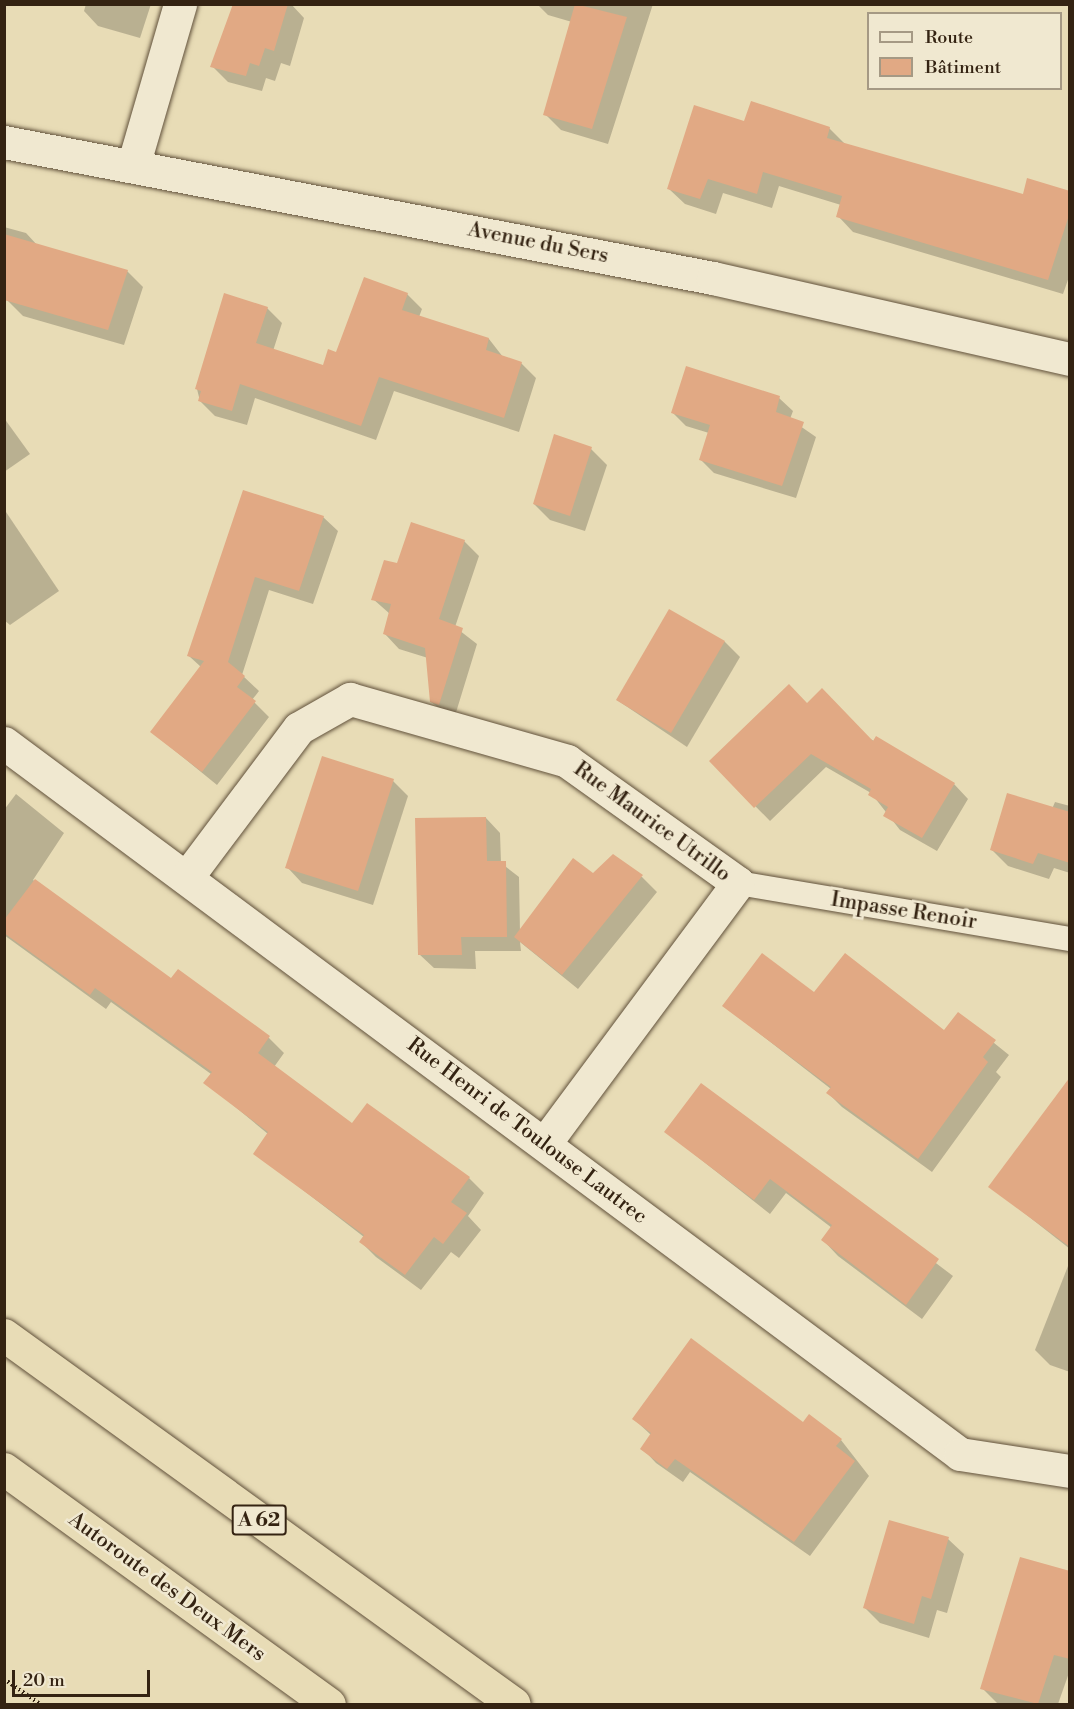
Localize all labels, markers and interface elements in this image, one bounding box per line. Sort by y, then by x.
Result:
legend [867,12,1062,90]
text: Route [925,26,973,49]
text: Bâtiment [925,56,1001,79]
street label: Avenue du Sers [466,217,610,269]
street label: Rue Maurice Utrillo [569,757,735,887]
street label: Impasse Renoir [829,887,979,935]
street label: Rue Henri de Toulouse Lautrec [402,1033,652,1229]
road number: A 62 [230,1503,288,1537]
street label: Autoroute des Deux Mers [64,1507,270,1667]
scale bar [15,1658,153,1696]
text: 20 m [23,1669,65,1692]

